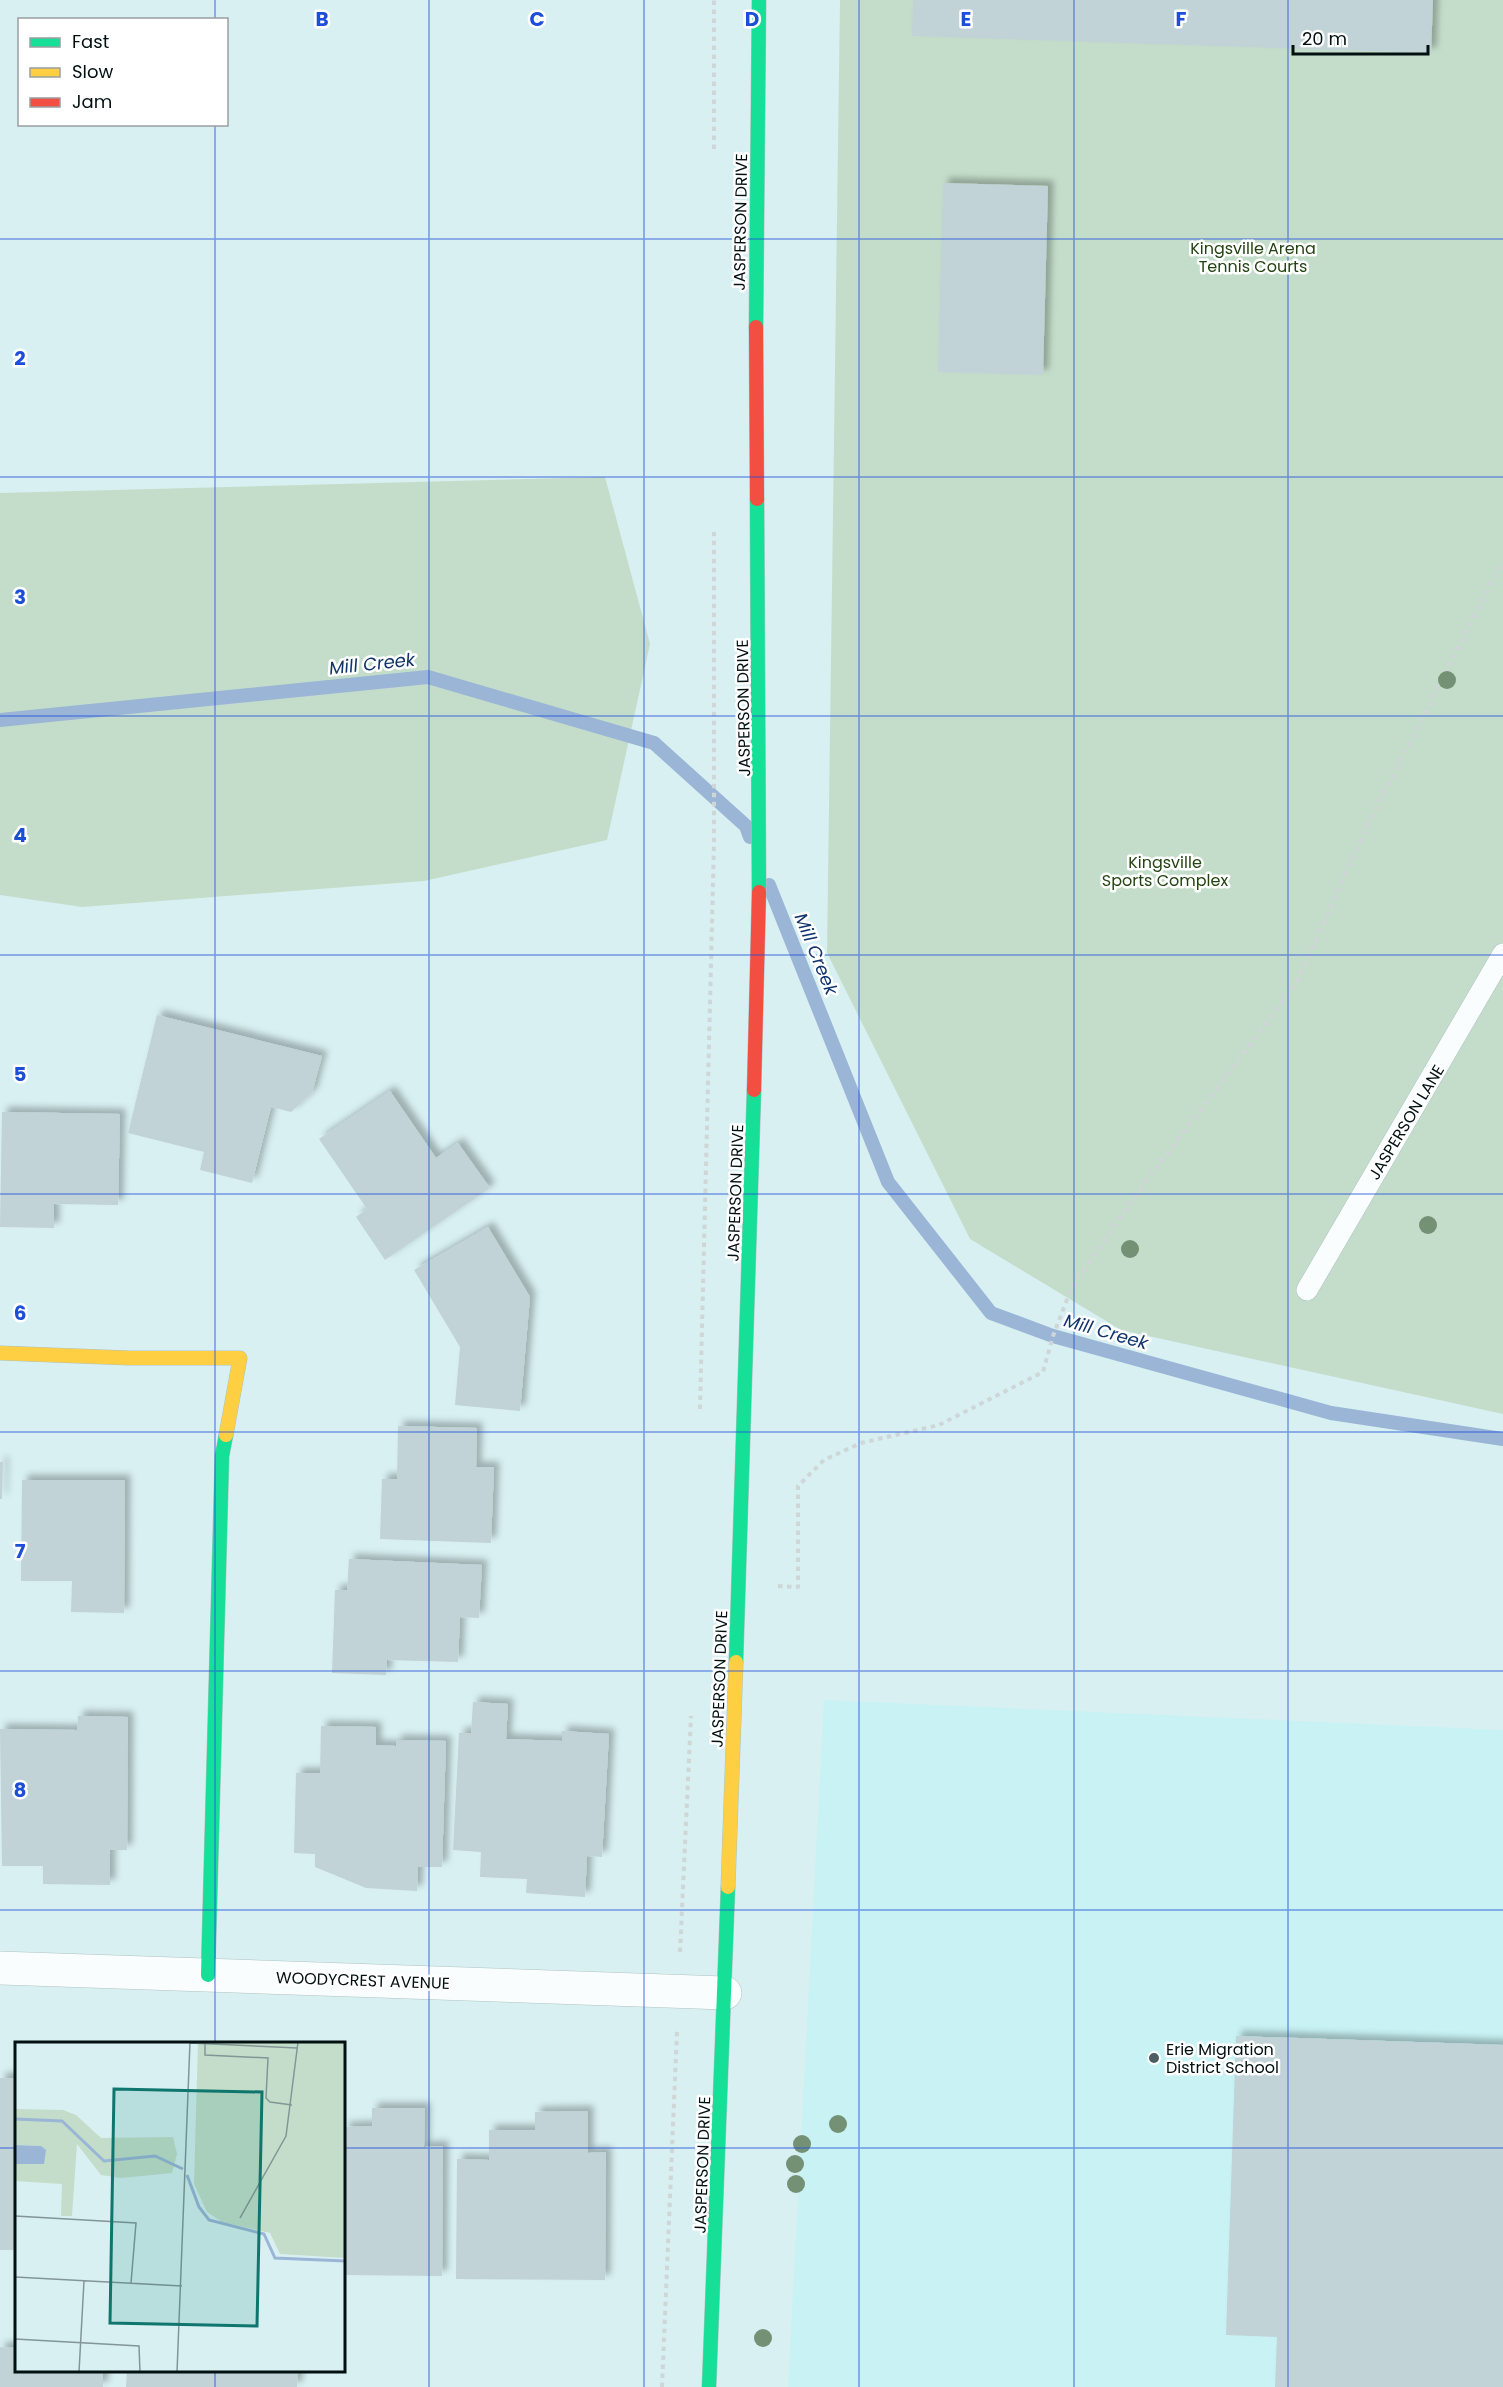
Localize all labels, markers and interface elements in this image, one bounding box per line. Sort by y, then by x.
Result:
text: B [315,5,329,33]
text: C [529,5,545,33]
text: D [745,5,759,33]
text: E [961,5,971,33]
text: F [1176,5,1187,33]
legend [18,18,228,126]
scale bar [1293,18,1428,56]
text: 20 m [1302,26,1347,51]
text: Fast [72,29,109,54]
text: Slow [72,59,114,84]
text: Jam [72,89,112,114]
street label: JASPERSON DRIVE [728,153,753,291]
park label: Kingsville Arena Tennis Courts [1190,237,1316,278]
text: 2 [14,344,26,372]
text: 3 [14,583,26,611]
street label: JASPERSON DRIVE [731,639,756,777]
water label: Mill Creek [328,646,417,680]
text: 4 [13,821,27,849]
park label: Kingsville Sports Complex [1102,851,1228,892]
water label: Mill Creek [789,909,844,999]
text: 5 [14,1060,27,1088]
street label: JASPERSON LANE [1363,1060,1450,1184]
street label: JASPERSON DRIVE [722,1124,749,1262]
text: 6 [14,1299,26,1327]
water label: Mill Creek [1061,1308,1152,1356]
text: 7 [15,1537,26,1565]
street label: JASPERSON DRIVE [706,1610,733,1748]
text: 8 [14,1776,26,1804]
street label: WOODYCREST AVENUE [276,1966,450,1995]
place label: Erie Migration District School [1166,2038,1279,2079]
inset map [15,2042,345,2372]
marker: Erie Migration District School [1147,2051,1161,2065]
street label: JASPERSON DRIVE [689,2096,716,2234]

